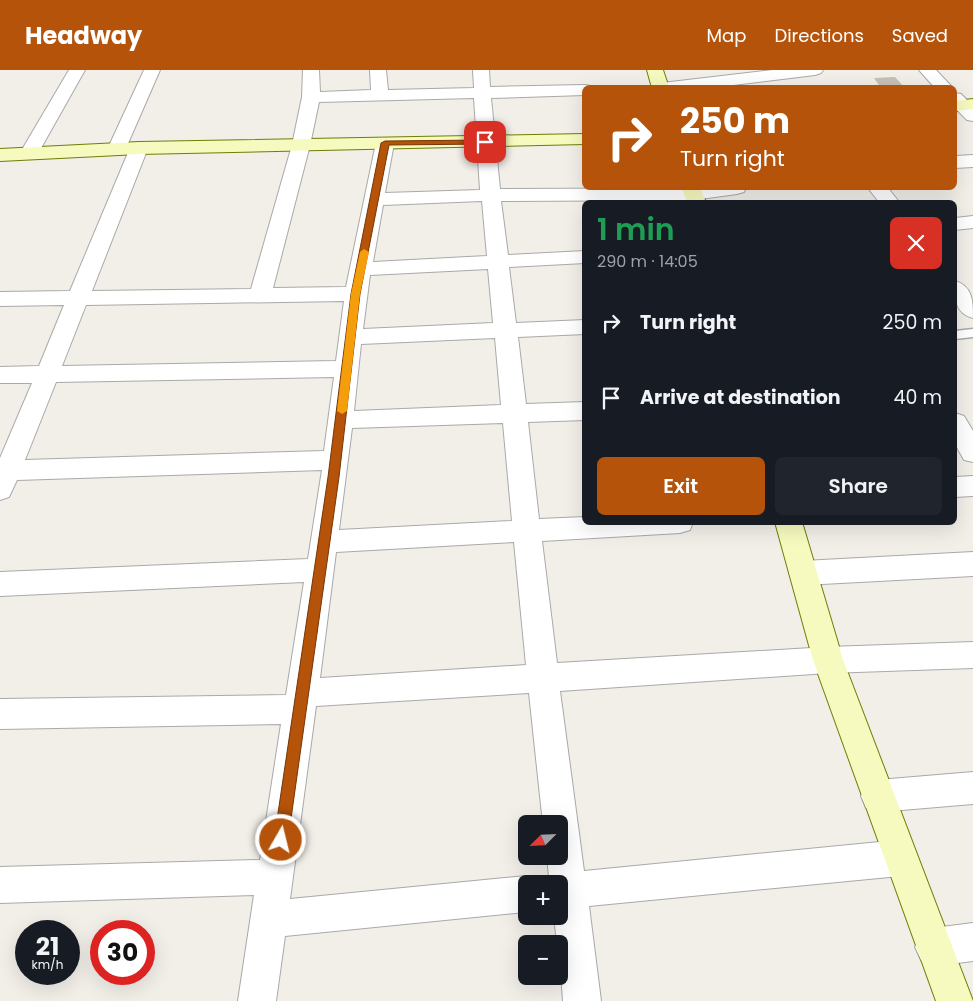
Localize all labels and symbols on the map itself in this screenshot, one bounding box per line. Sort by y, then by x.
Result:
pin [464,121,506,163]
position arrow [254,813,306,865]
north arrow [518,815,568,865]
speed limit sign: 30 [90,920,155,985]

